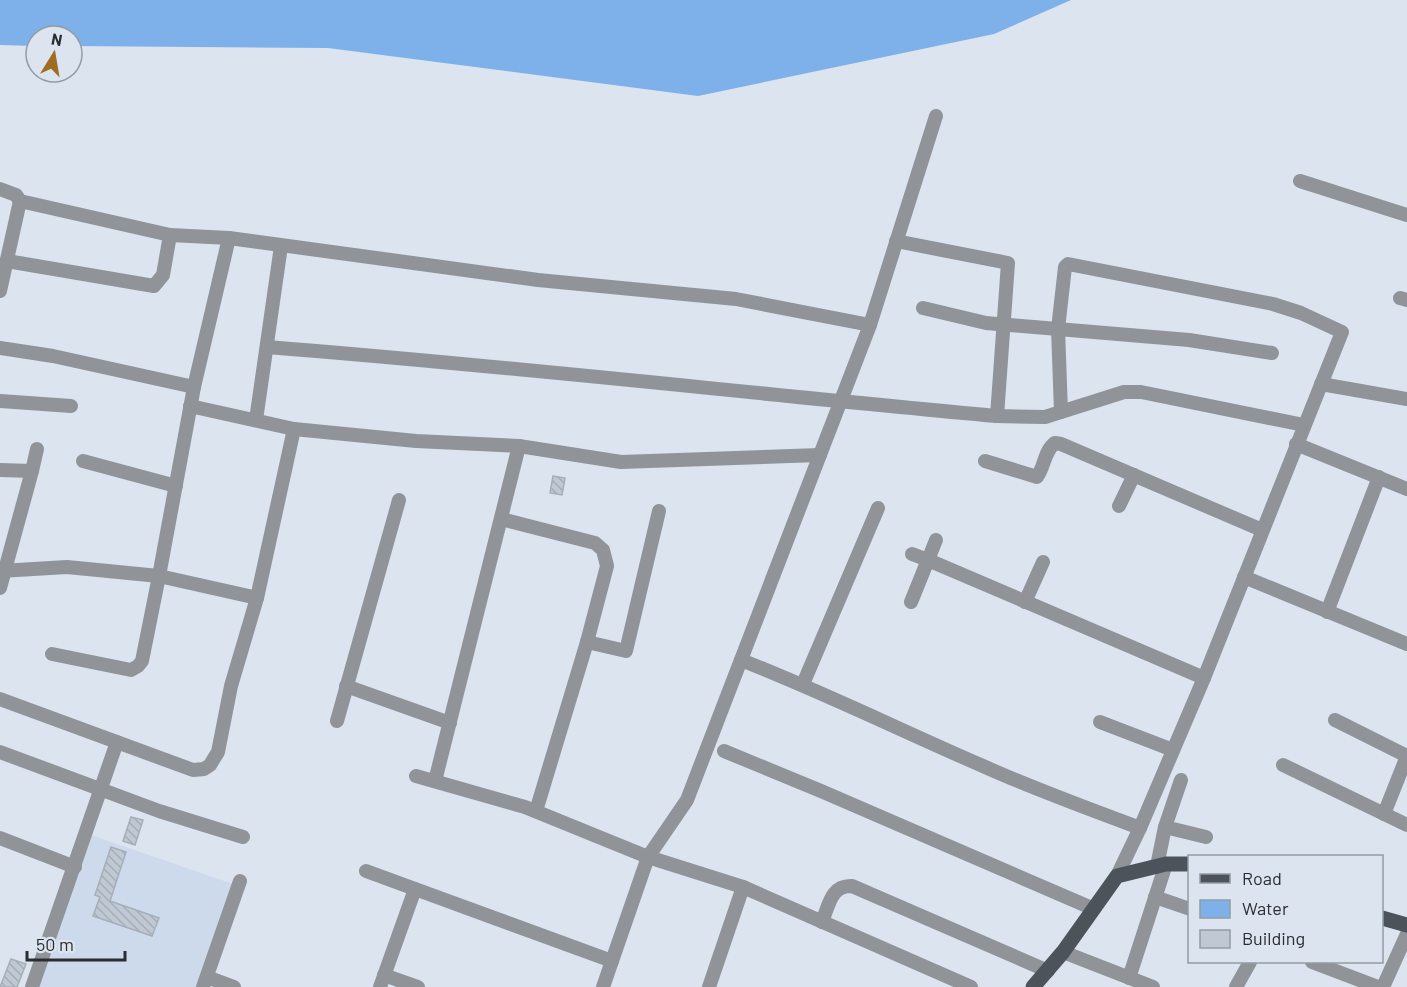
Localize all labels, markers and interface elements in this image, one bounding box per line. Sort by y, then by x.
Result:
north arrow [24,24,84,84]
text: N [50,28,64,49]
legend [1188,855,1383,963]
text: Road [1242,867,1282,889]
text: Water [1242,897,1289,919]
scale bar [27,924,124,962]
text: Building [1242,927,1305,949]
text: 50 m [36,933,74,955]

